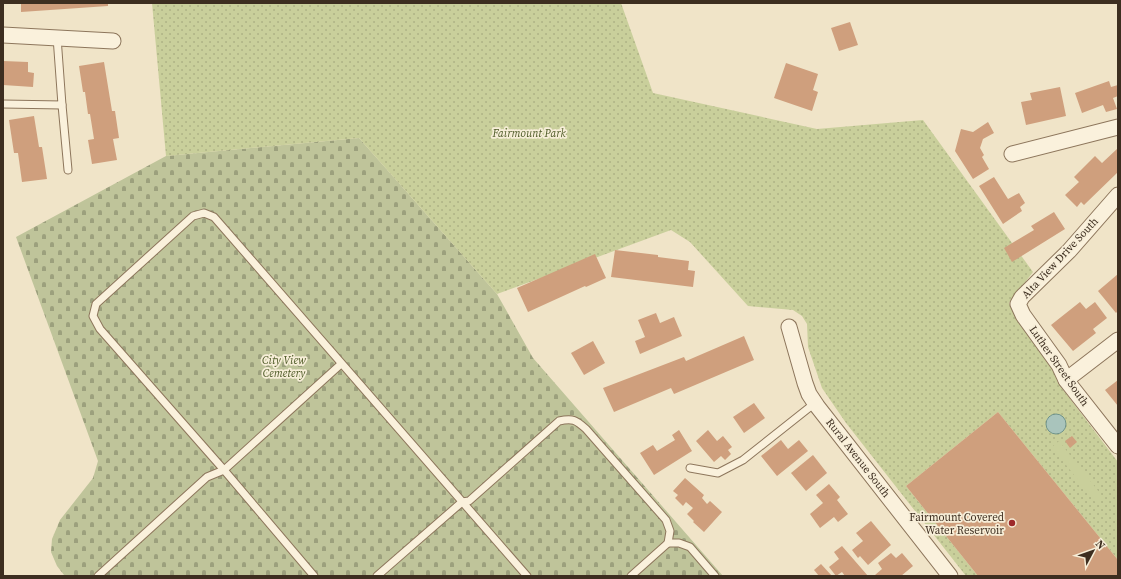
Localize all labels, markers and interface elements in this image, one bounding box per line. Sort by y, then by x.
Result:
park label: Fairmount Park [491,126,566,141]
street label: Alta View Drive South [1018,214,1102,302]
street label: Luther Street South [1026,323,1093,409]
park label: City View Cemetery [262,353,307,381]
street label: Rural Avenue South [822,415,894,501]
place label: Fairmount Covered Water Reservoir [909,510,1005,538]
marker: Fairmount Covered Water Reservoir [1007,518,1017,528]
north arrow [1073,531,1113,571]
text: N [1092,537,1108,553]

